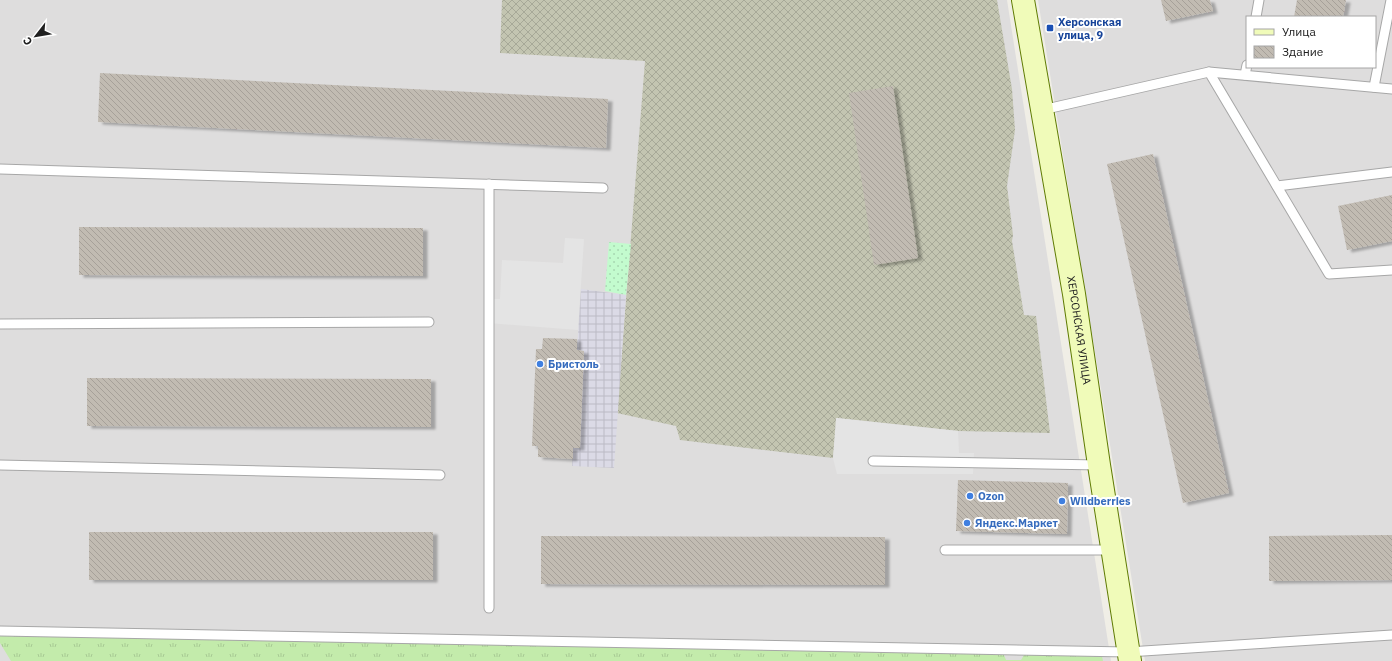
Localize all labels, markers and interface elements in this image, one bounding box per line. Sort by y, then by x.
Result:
place label: Херсонская улица, 9 [1058,15,1121,42]
north arrow [16,16,56,56]
legend [1246,16,1376,68]
marker: Херсонская улица, 9 [1045,23,1055,33]
text: Улица [1282,24,1316,39]
text: С [20,34,35,48]
text: Здание [1282,44,1324,59]
street label: ХЕРСОНСКАЯ УЛИЦА [1064,275,1094,385]
place label: Бристоль [548,357,599,371]
marker: Бристоль [535,359,545,369]
place label: Ozon [978,489,1004,503]
marker: Ozon [965,491,975,501]
place label: Wildberries [1070,494,1131,508]
marker: Wildberries [1057,496,1067,506]
place label: Яндекс.Маркет [975,516,1058,530]
marker: Яндекс.Маркет [962,518,972,528]

